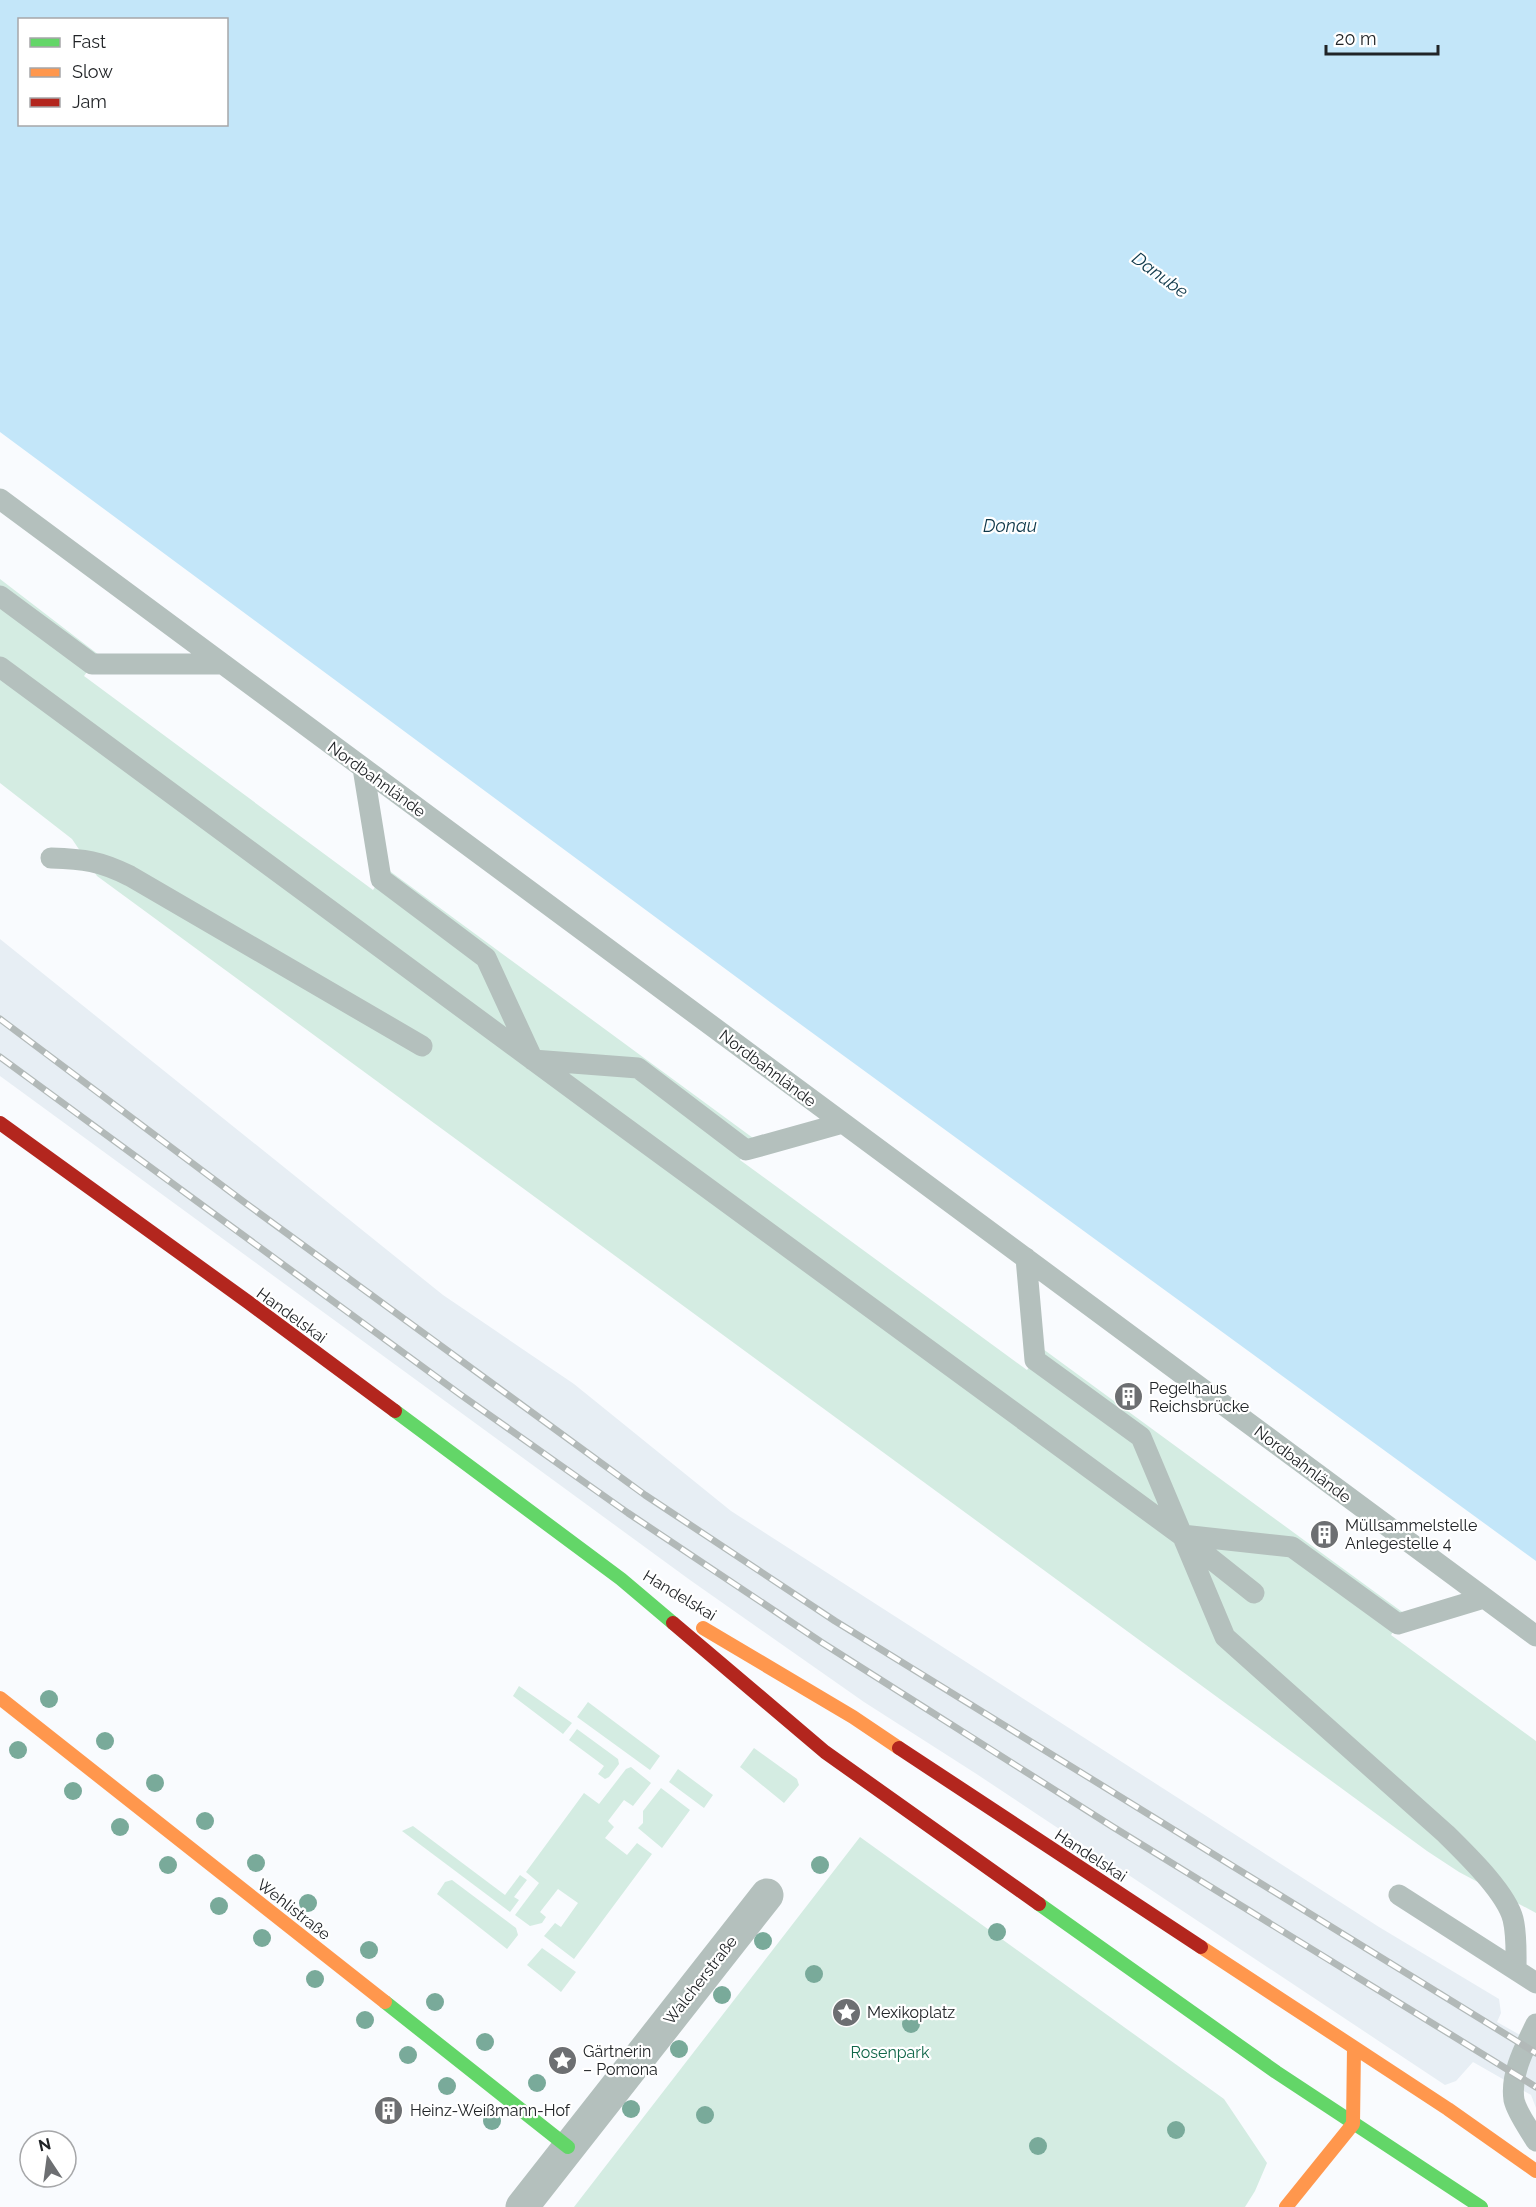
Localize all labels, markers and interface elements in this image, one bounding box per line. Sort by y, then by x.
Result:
legend [18,18,228,126]
scale bar [1326,18,1438,56]
text: 20 m [1335,28,1377,49]
text: Fast [72,31,106,52]
text: Slow [72,61,113,82]
text: Jam [72,91,107,112]
water label: Danube [1128,247,1193,302]
water label: Donau [983,515,1037,536]
street label: Nordbahnlände [324,738,429,821]
street label: Nordbahnlände [716,1026,820,1111]
street label: Handelskai [253,1284,330,1347]
place label: Pegelhaus Reichsbrücke [1149,1379,1249,1416]
building icon: Pegelhaus Reichsbrücke [1112,1381,1144,1413]
street label: Nordbahnlände [1251,1422,1355,1507]
place label: Müllsammelstelle Anlegestelle 4 [1345,1516,1477,1553]
building icon: Müllsammelstelle Anlegestelle 4 [1308,1518,1340,1550]
street label: Handelskai [640,1566,720,1625]
street label: Handelskai [1051,1825,1130,1886]
street label: Wehlistraße [253,1875,334,1944]
street label: Walcherstraße [660,1932,741,2029]
place icon: Mexikoplatz [830,1996,862,2028]
place label: Mexikoplatz [867,2003,955,2022]
place label: Gärtnerin – Pomona [583,2042,658,2079]
park label: Rosenpark [851,2043,930,2062]
place icon: Gärtnerin – Pomona [546,2044,578,2076]
building icon: Heinz-Weißmann-Hof [373,2094,405,2126]
place label: Heinz-Weißmann-Hof [410,2101,571,2120]
north arrow [18,2129,78,2189]
text: N [37,2134,53,2156]

